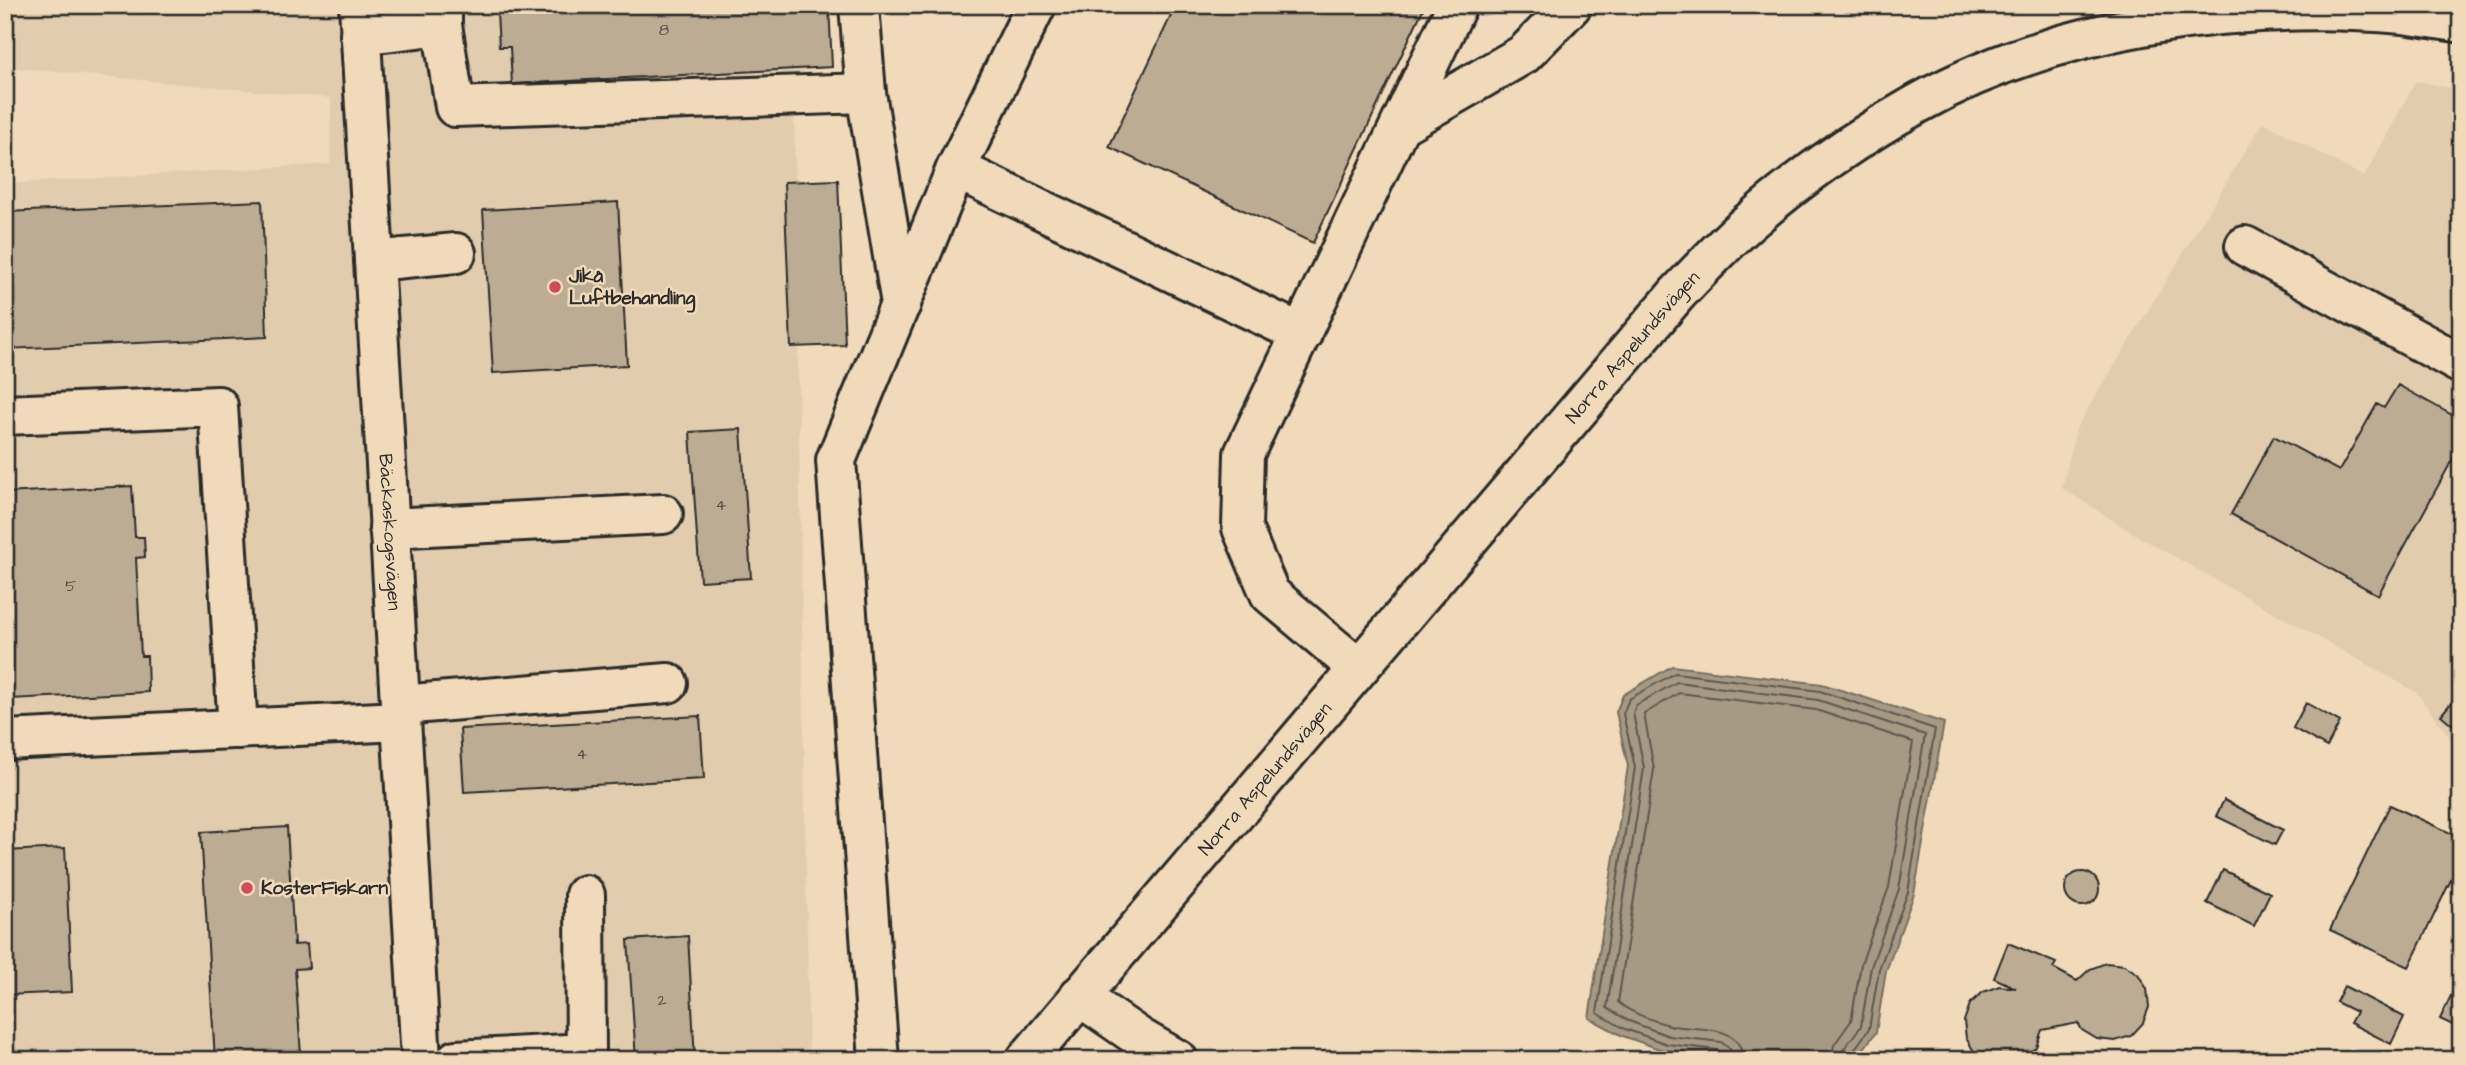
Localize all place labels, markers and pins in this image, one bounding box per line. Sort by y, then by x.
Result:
place label: Jikå Luftbehandling [568,263,695,313]
marker: Jikå Luftbehandling [547,279,563,295]
place label: KosterFiskarn [261,875,389,902]
marker: KosterFiskarn [239,880,255,896]

